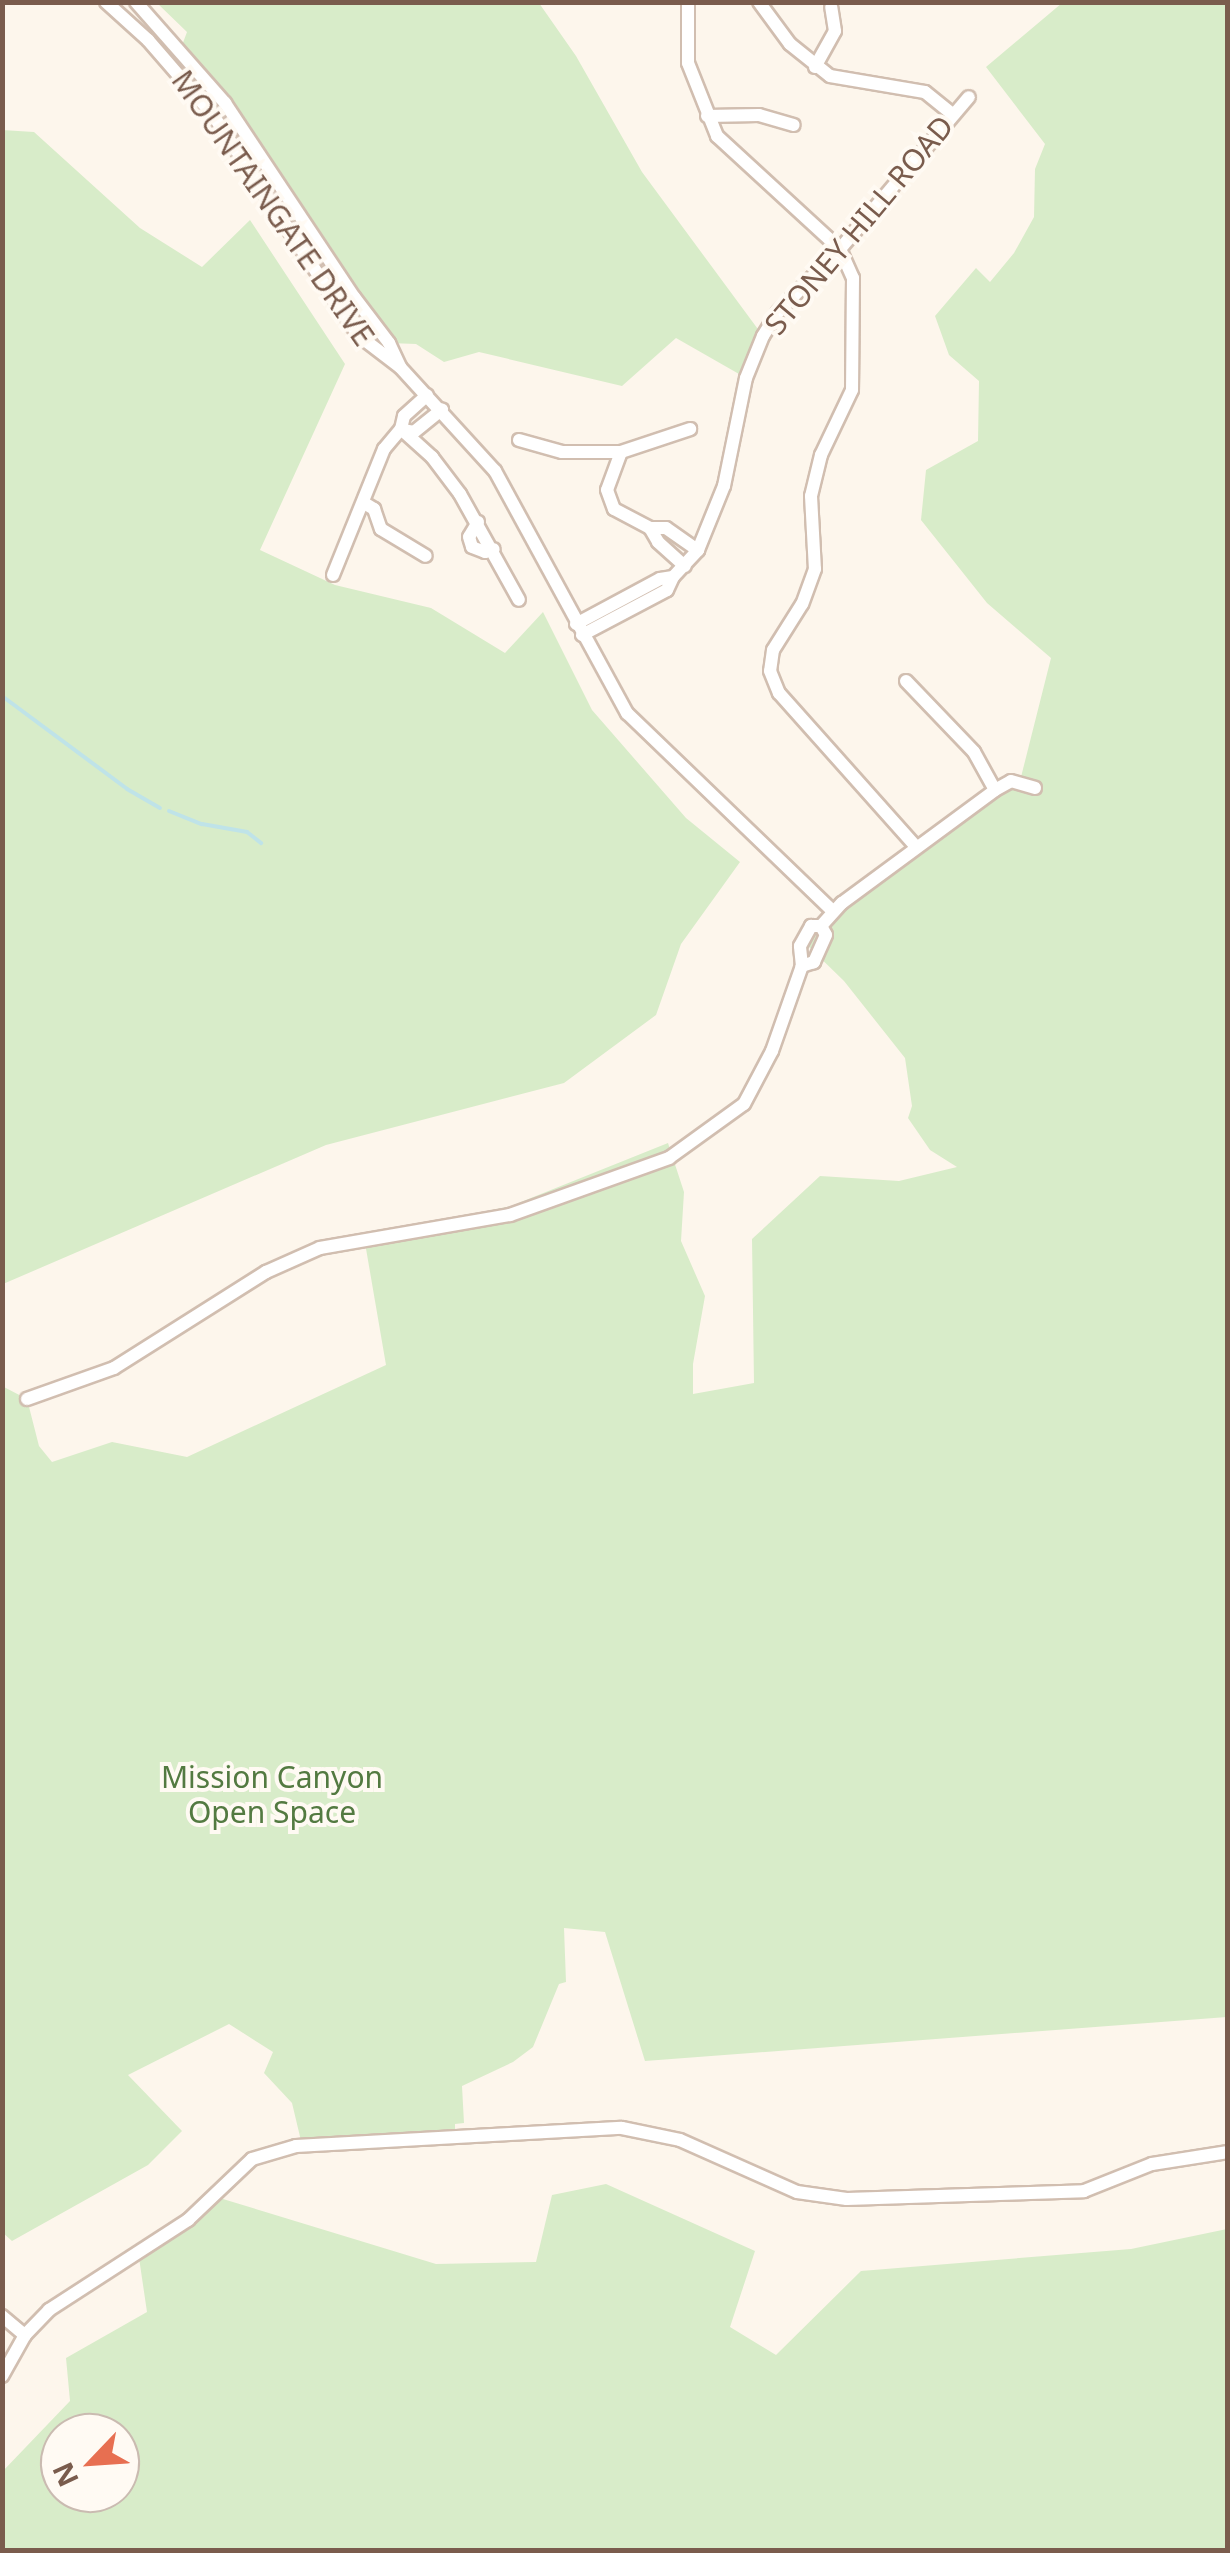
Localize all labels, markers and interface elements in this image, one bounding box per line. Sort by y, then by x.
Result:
street label: MOUNTAINGATE DRIVE [164,64,382,352]
street label: STONEY HILL ROAD [757,108,961,342]
park label: Mission Canyon Open Space [161,1759,383,1830]
north arrow [40,2413,140,2513]
text: N [43,2456,87,2493]

